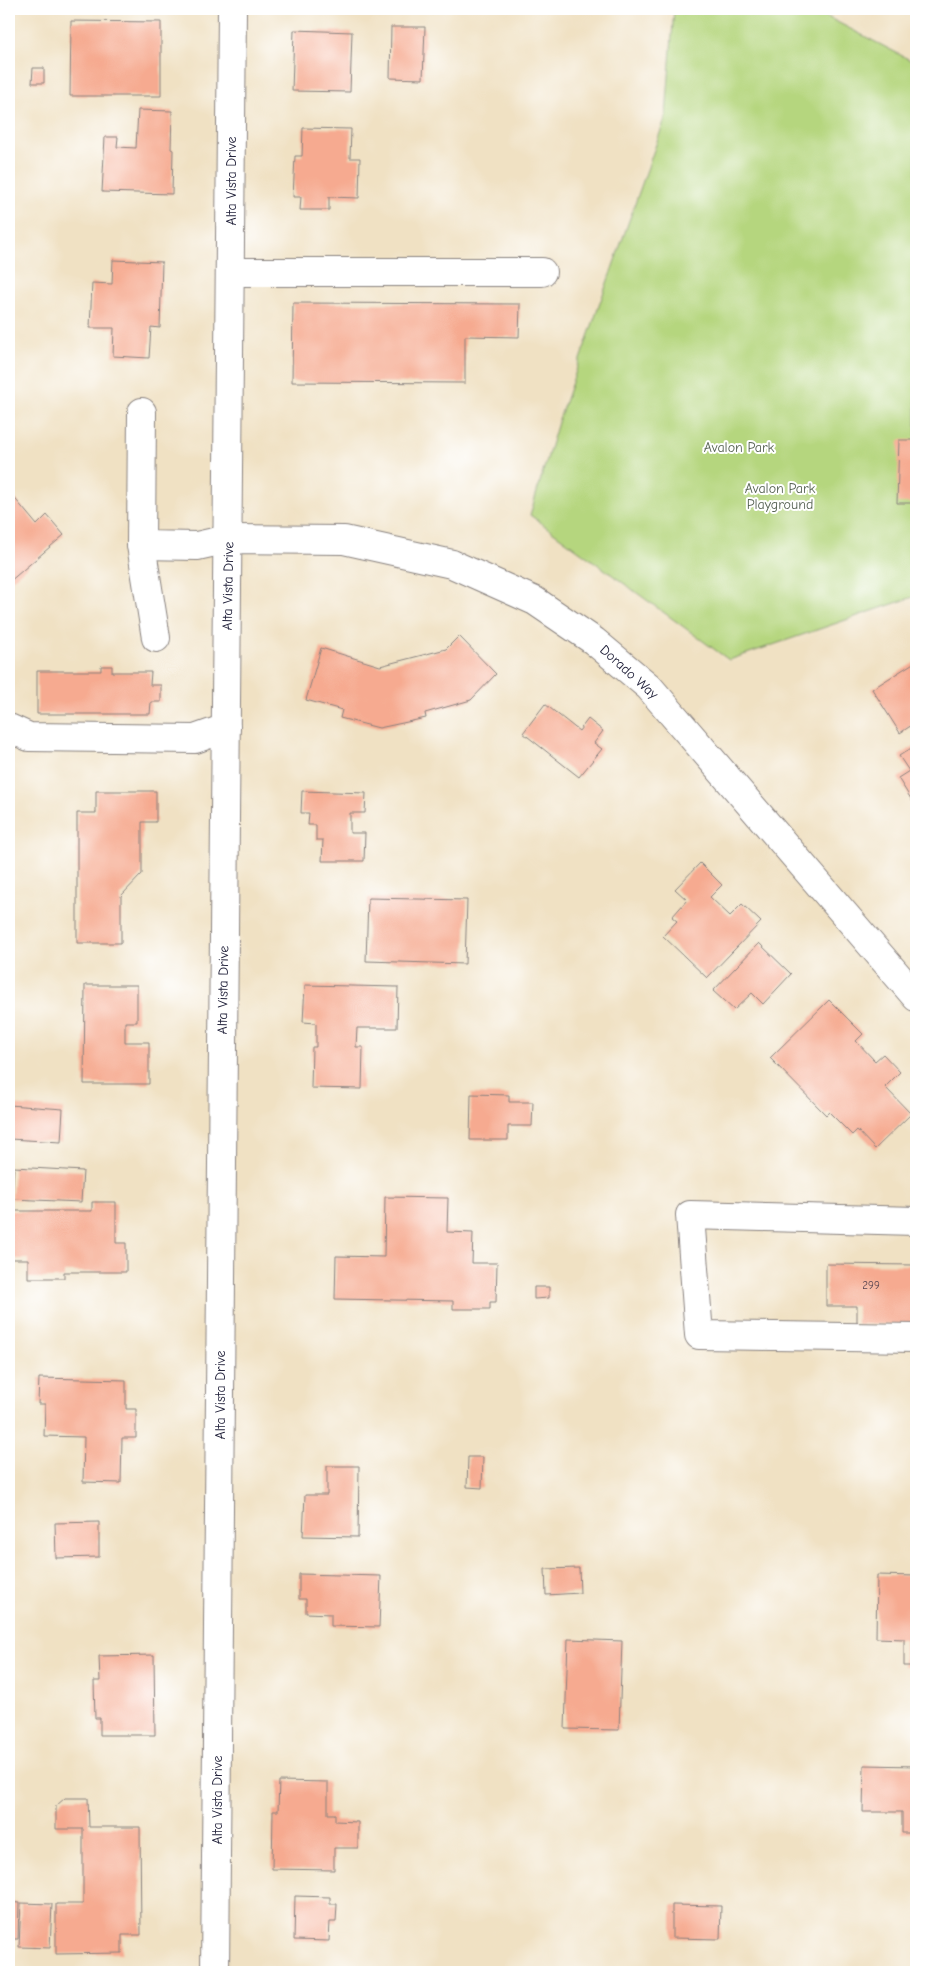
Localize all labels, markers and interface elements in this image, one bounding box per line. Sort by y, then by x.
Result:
street label: Alta Vista Drive [223,137,240,225]
park label: Avalon Park [704,439,775,456]
park label: Avalon Park Playground [745,480,816,513]
street label: Alta Vista Drive [219,541,237,631]
street label: Dorado Way [596,641,662,703]
street label: Alta Vista Drive [214,945,232,1035]
house number: 299 [862,1279,880,1292]
street label: Alta Vista Drive [212,1351,229,1439]
street label: Alta Vista Drive [209,1756,226,1844]

